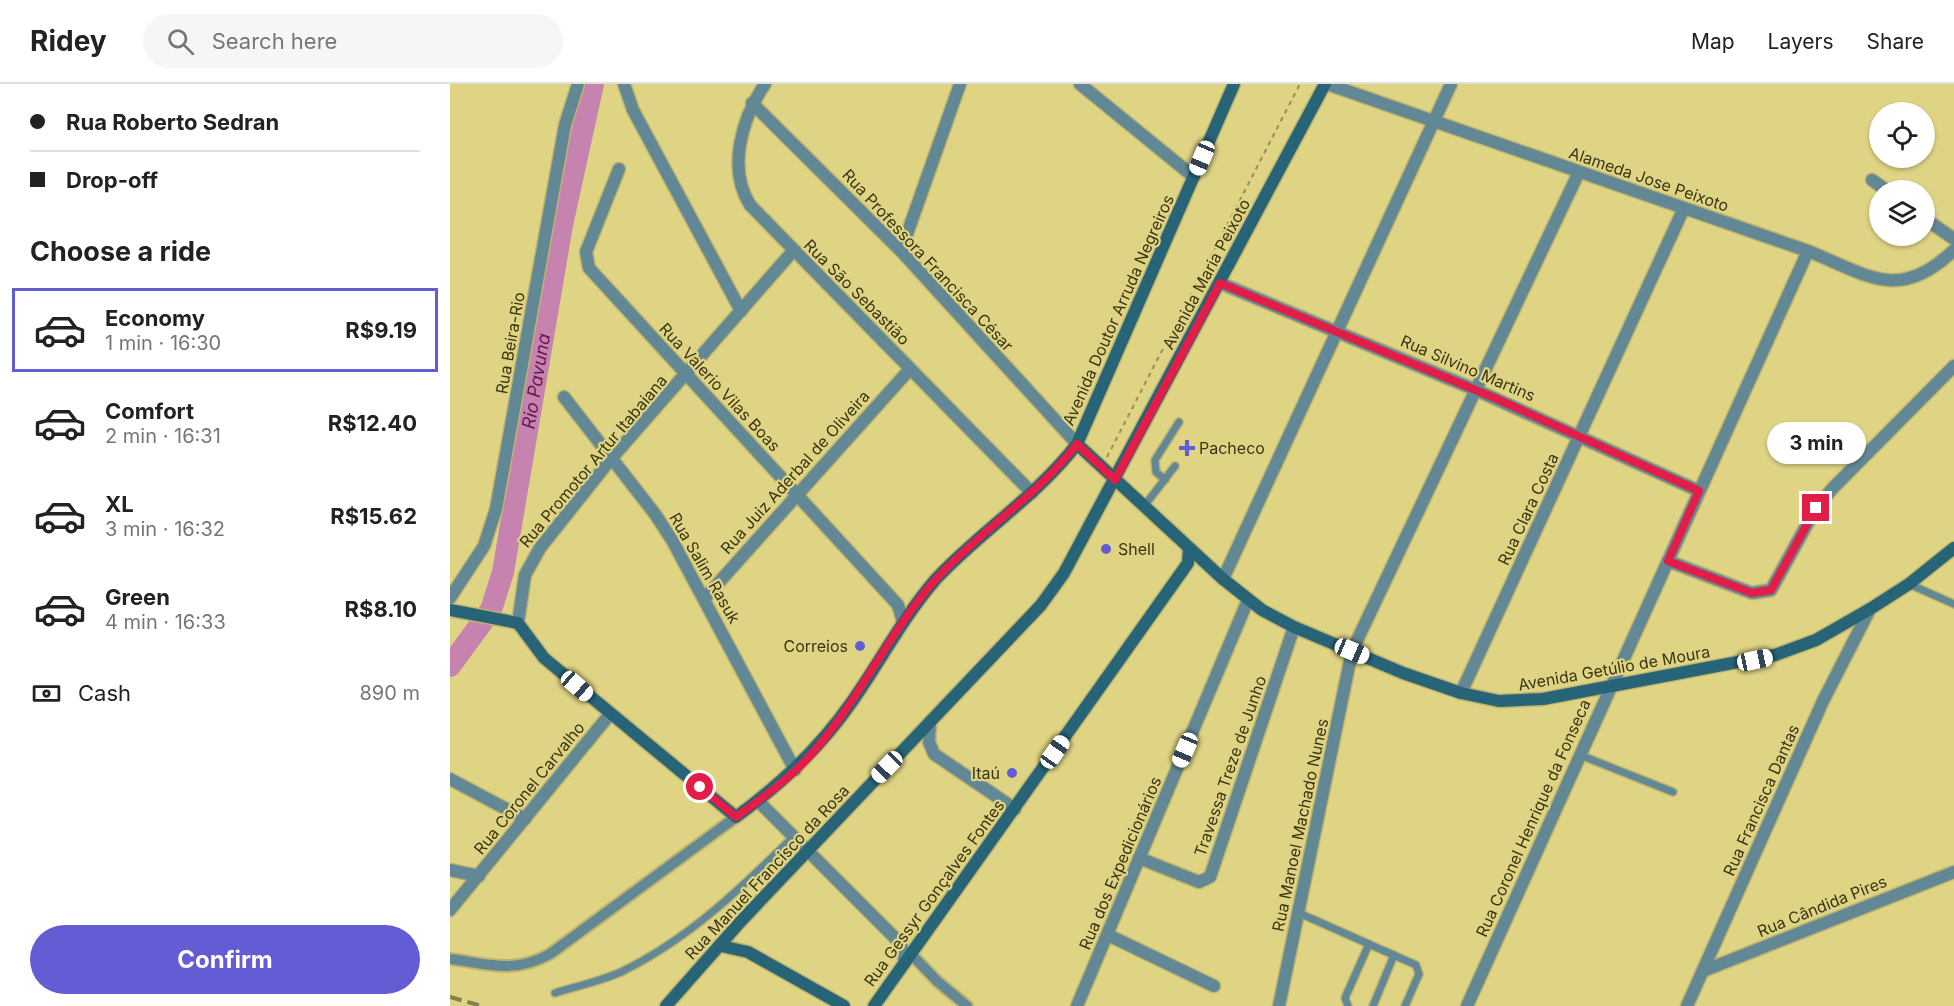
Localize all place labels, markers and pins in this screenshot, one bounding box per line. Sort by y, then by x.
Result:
place label: Pacheco [1199,438,1265,458]
marker: Pacheco [1180,441,1194,455]
place label: Shell [1118,539,1155,559]
marker: Shell [1099,542,1113,556]
place label: Correios [783,636,848,656]
marker: Correios [853,639,867,653]
place label: Itaú [972,763,1000,783]
marker: Itaú [1005,766,1019,780]

